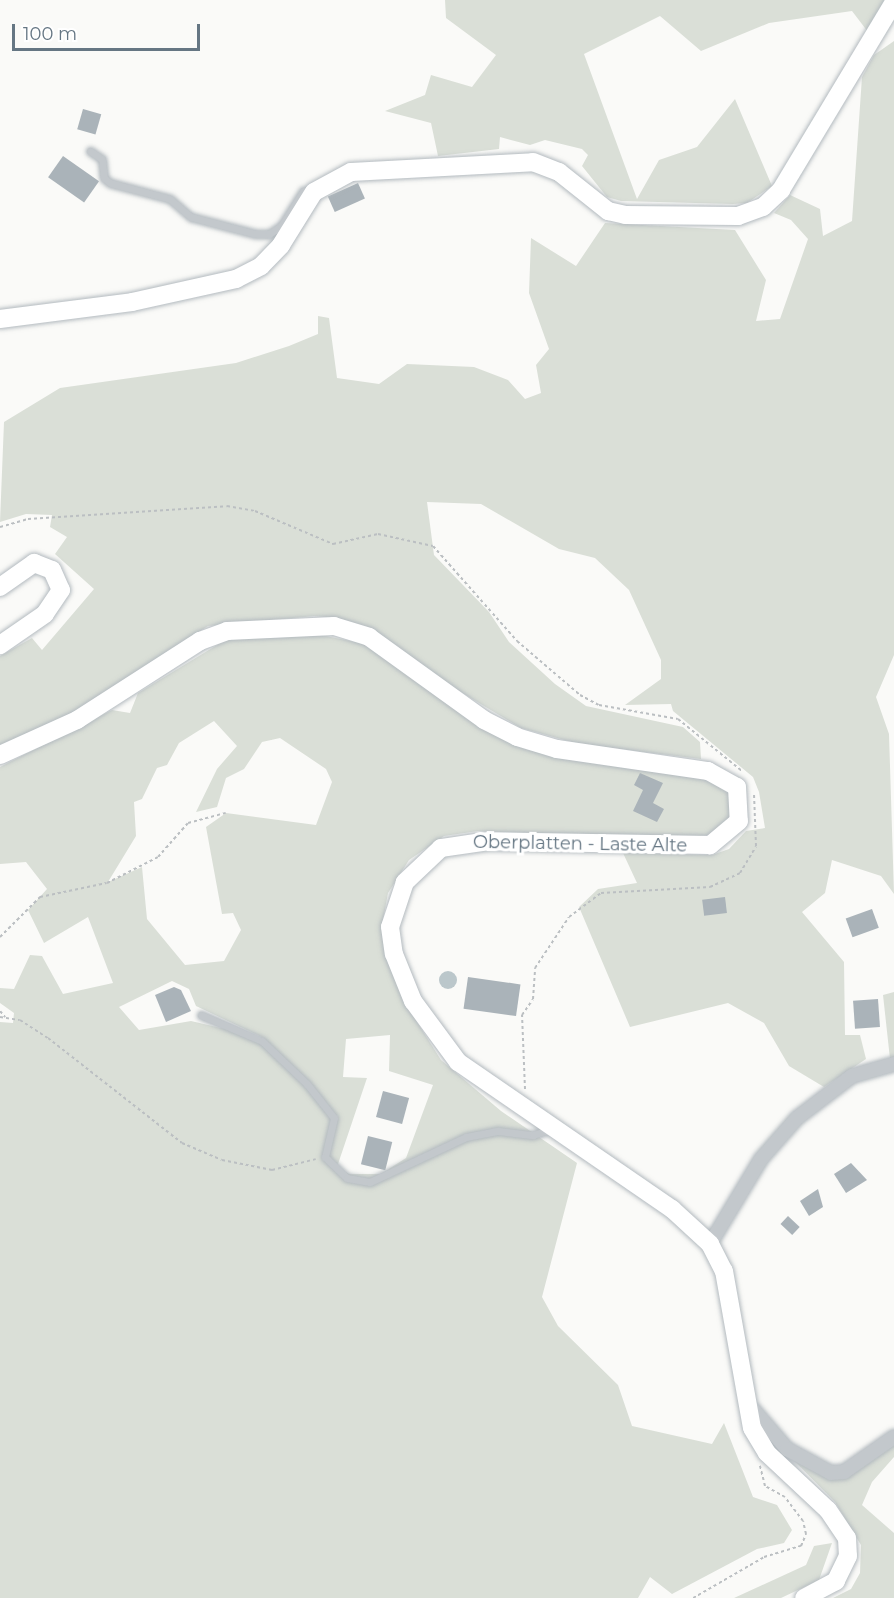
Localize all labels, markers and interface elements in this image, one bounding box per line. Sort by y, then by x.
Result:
scale bar [15,12,202,50]
text: 100 m [23,23,77,45]
street label: Oberplatten - Laste Alte [473,831,687,857]

